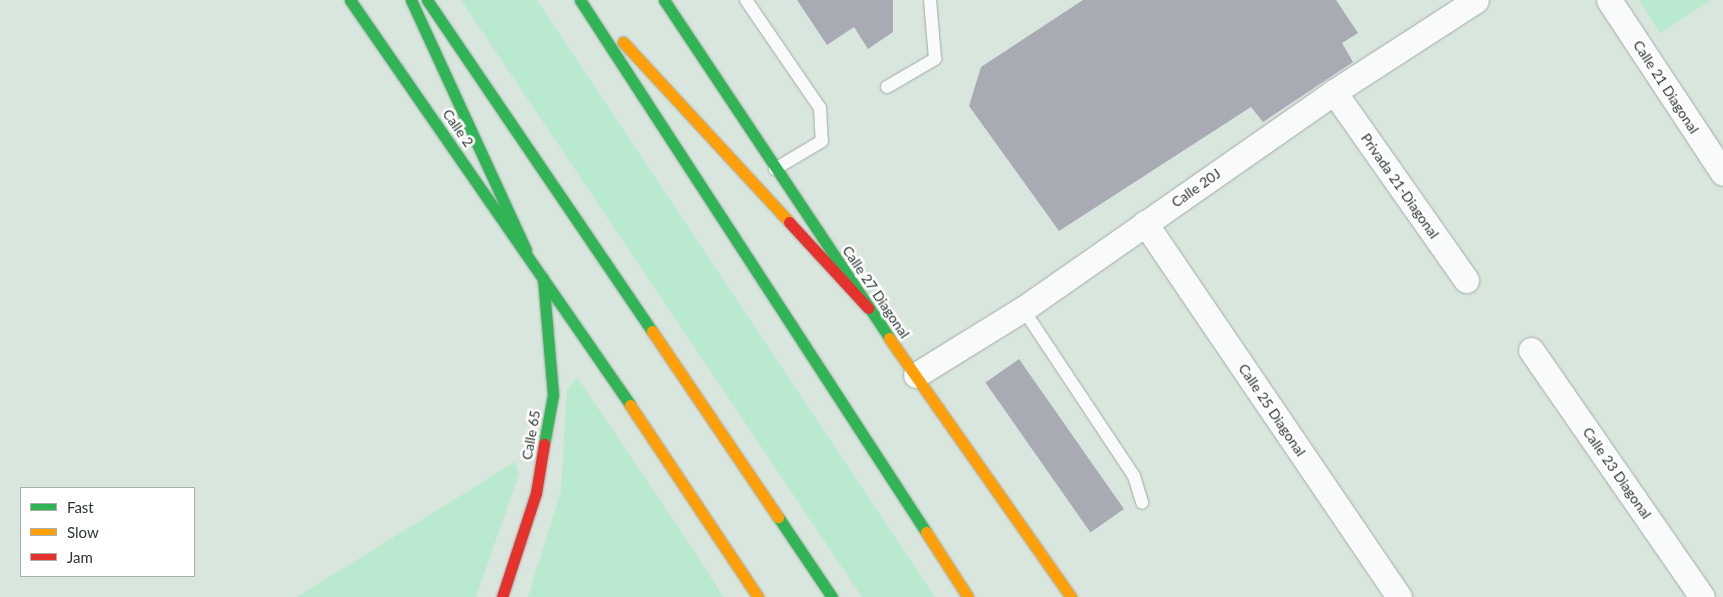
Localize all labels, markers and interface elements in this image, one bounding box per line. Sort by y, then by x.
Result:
street label: Calle 21 Diagonal [1630,37,1702,137]
street label: Calle 2 [439,106,477,150]
street label: Privada 21-Diagonal [1357,130,1443,242]
street label: Calle 20J [1168,165,1224,211]
street label: Calle 27 Diagonal [839,243,913,341]
street label: Calle 25 Diagonal [1235,361,1309,459]
street label: Calle 65 [518,409,544,461]
street label: Calle 23 Diagonal [1579,424,1655,522]
legend [20,487,195,577]
text: Fast [67,498,94,516]
text: Slow [67,523,99,541]
text: Jam [67,548,93,566]

